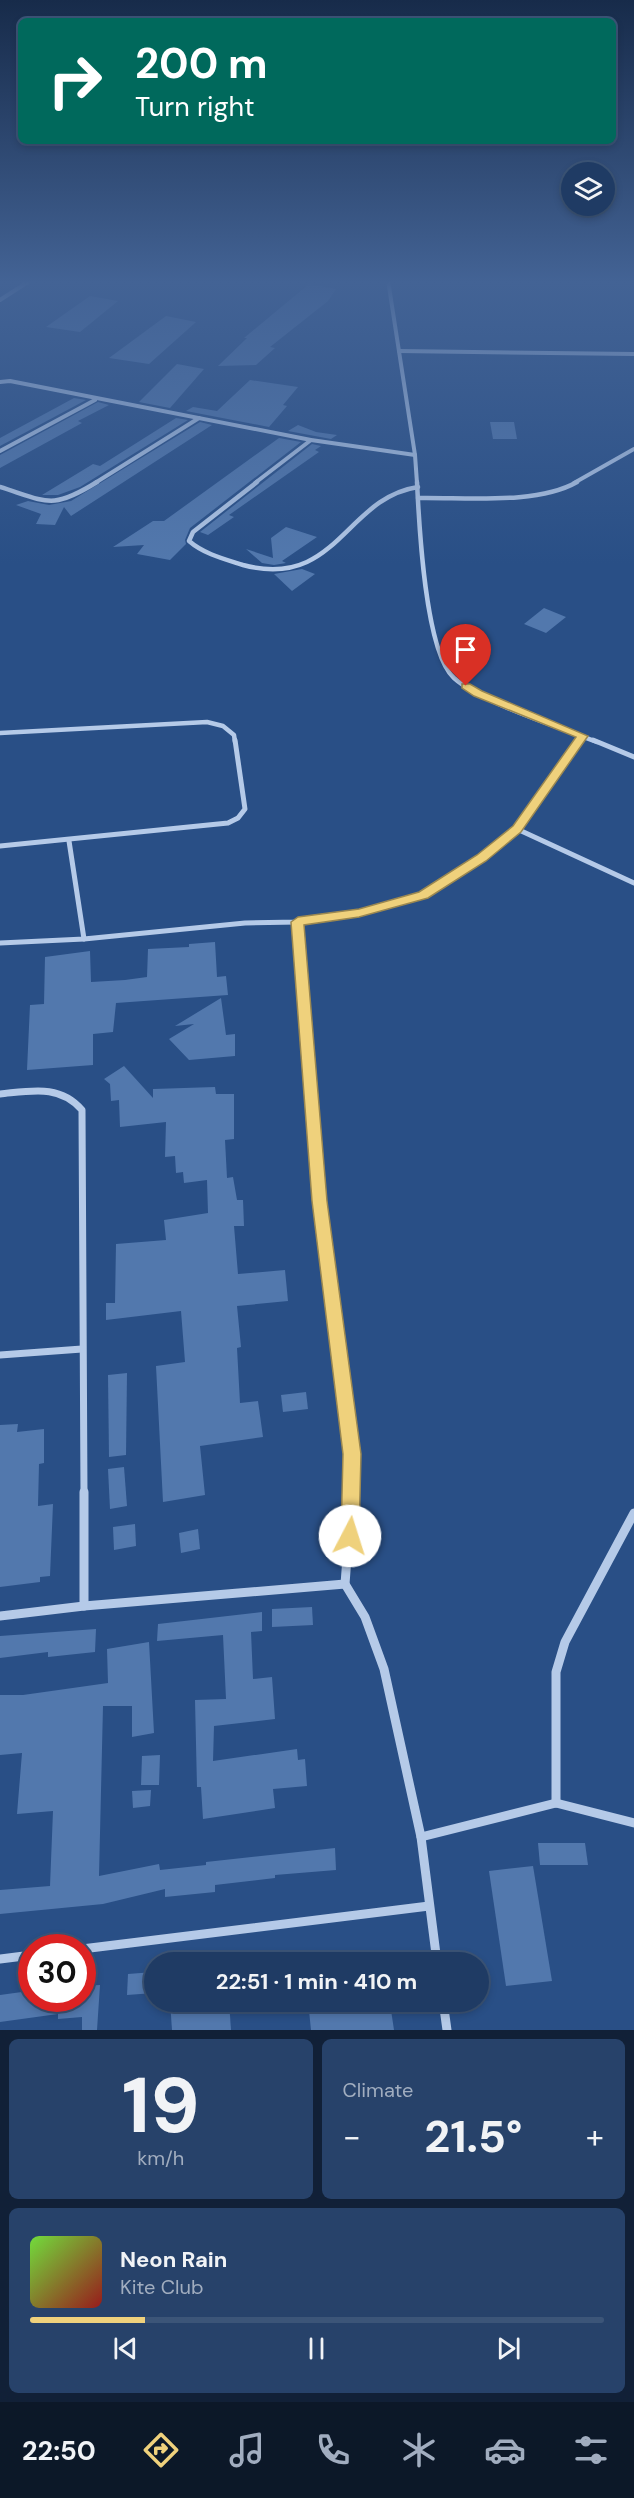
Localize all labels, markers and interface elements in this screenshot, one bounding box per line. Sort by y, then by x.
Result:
text: 200 m [135,36,268,91]
icon: right [36,42,114,120]
text: Turn right [135,89,255,124]
map controls [561,162,615,216]
button: layers [561,162,615,216]
pin [440,624,491,686]
icon: arrive [449,633,482,666]
position arrow [318,1504,382,1568]
speed limit sign: 30 [18,1934,96,2012]
text: 22:51 · 1 min · 410 m [216,1967,417,1996]
text: 19 [122,2055,200,2156]
text: Climate [343,2077,413,2103]
text: 21.5° [424,2107,522,2166]
text: − [343,2115,361,2158]
text: + [586,2115,604,2158]
text: km/h [137,2145,184,2171]
text: Neon Rain [120,2245,227,2274]
text: Kite Club [120,2274,204,2300]
icon: previous [109,2332,142,2365]
icon: pause [300,2332,333,2365]
icon: next [492,2332,525,2365]
icon: directions [140,2429,182,2471]
icon: music [226,2429,268,2471]
icon: phone [312,2429,354,2471]
icon: climate [398,2429,440,2471]
icon: car [484,2429,526,2471]
icon: filters [570,2429,612,2471]
text: 22:50 [22,2433,96,2468]

